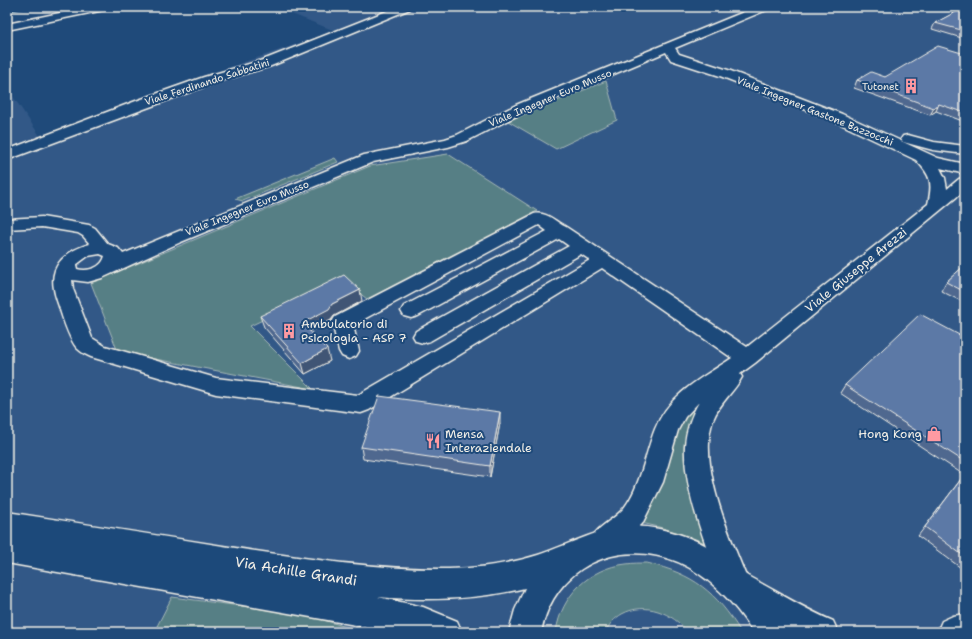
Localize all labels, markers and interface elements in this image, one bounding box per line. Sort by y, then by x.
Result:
street label: Viale Ferdinando Sabbatini [143,56,271,108]
street label: Viale Ingegner Euro Musso [487,66,613,130]
street label: Viale Ingegner Gastone Bazzocchi [735,73,896,149]
building icon: Tutonet [902,77,920,95]
place label: Tutonet [862,80,899,93]
street label: Viale Ingegner Euro Musso [183,177,311,239]
street label: Viale Giuseppe Arezzi [802,224,910,316]
place label: Ambulatorio di Psicologia - ASP 7 [301,316,407,346]
building icon: Ambulatorio di Psicologia - ASP 7 [280,322,298,340]
shop icon: Hong Kong [925,425,943,443]
place label: Mensa Interaziendale [445,426,532,456]
place label: Hong Kong [858,426,922,442]
restaurant icon: Mensa Interaziendale [424,432,442,450]
street label: Via Achille Grandi [234,552,358,590]

